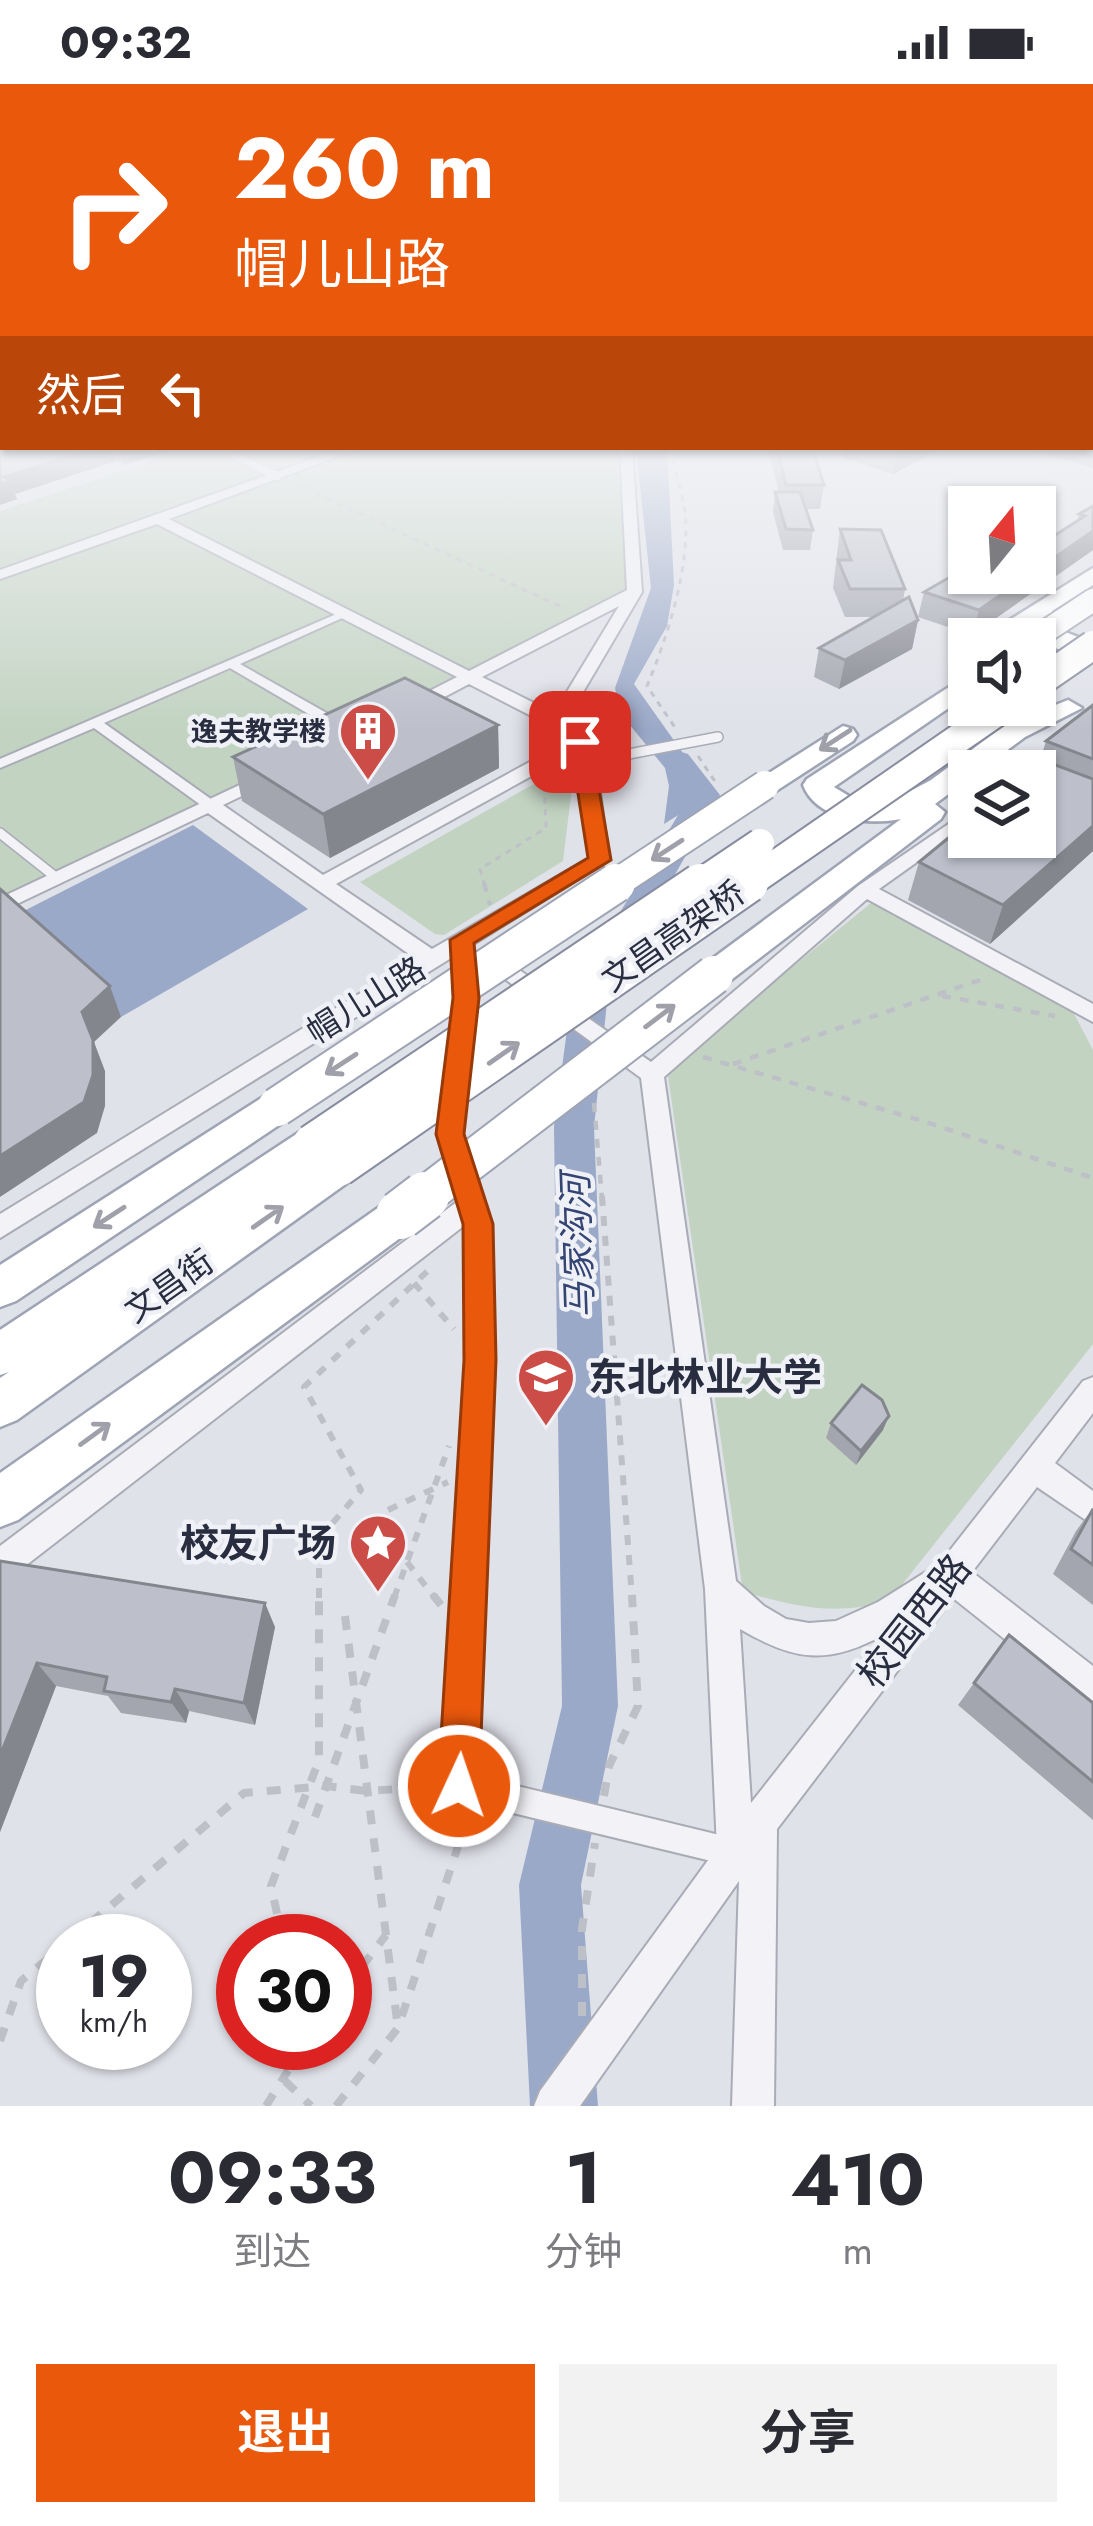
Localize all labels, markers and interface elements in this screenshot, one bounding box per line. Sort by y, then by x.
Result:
text: 09:32 [60,10,192,75]
text: 260 m [234,108,495,230]
icon: right [36,132,192,288]
text: 帽儿山路 [234,225,450,303]
icon: left [150,360,216,426]
text: 然后 [36,363,126,428]
north arrow [948,486,1056,594]
map controls [948,486,1056,858]
button: sound [948,618,1056,726]
pin [529,691,631,793]
building icon: 逸夫教学楼 [337,700,399,782]
icon: arrive [547,709,613,775]
place label: 逸夫教学楼 [191,712,326,751]
one-way arrow [819,728,853,752]
button: layers [948,750,1056,858]
one-way arrow [650,837,684,862]
street label: 文昌高架桥 [592,869,754,1003]
street label: 帽儿山路 [298,945,434,1055]
one-way arrow [643,1004,676,1030]
one-way arrow [487,1041,520,1066]
one-way arrow [325,1052,359,1077]
water label: 马家沟河 [548,1167,605,1319]
one-way arrow [92,1204,126,1229]
one-way arrow [250,1205,284,1230]
street label: 文昌街 [115,1238,223,1334]
school or university icon: 东北林业大学 [515,1346,577,1428]
place label: 东北林业大学 [588,1349,822,1406]
one-way arrow [78,1422,111,1448]
place icon: 校友广场 [347,1512,409,1594]
place label: 校友广场 [180,1515,336,1572]
street label: 校园西路 [844,1542,984,1700]
position arrow [396,1723,522,1849]
speed limit sign: 30 [216,1914,372,2070]
text: 19 [79,1933,149,2020]
text: km/h [80,2000,148,2043]
text: 09:33 [168,2126,376,2230]
text: 1 [565,2126,602,2230]
text: 410 [790,2128,925,2232]
text: m [843,2222,873,2279]
text: 到达 [233,2223,311,2280]
text: 分钟 [544,2223,622,2280]
button: 退出 [36,2364,535,2502]
button: 分享 [559,2364,1057,2502]

